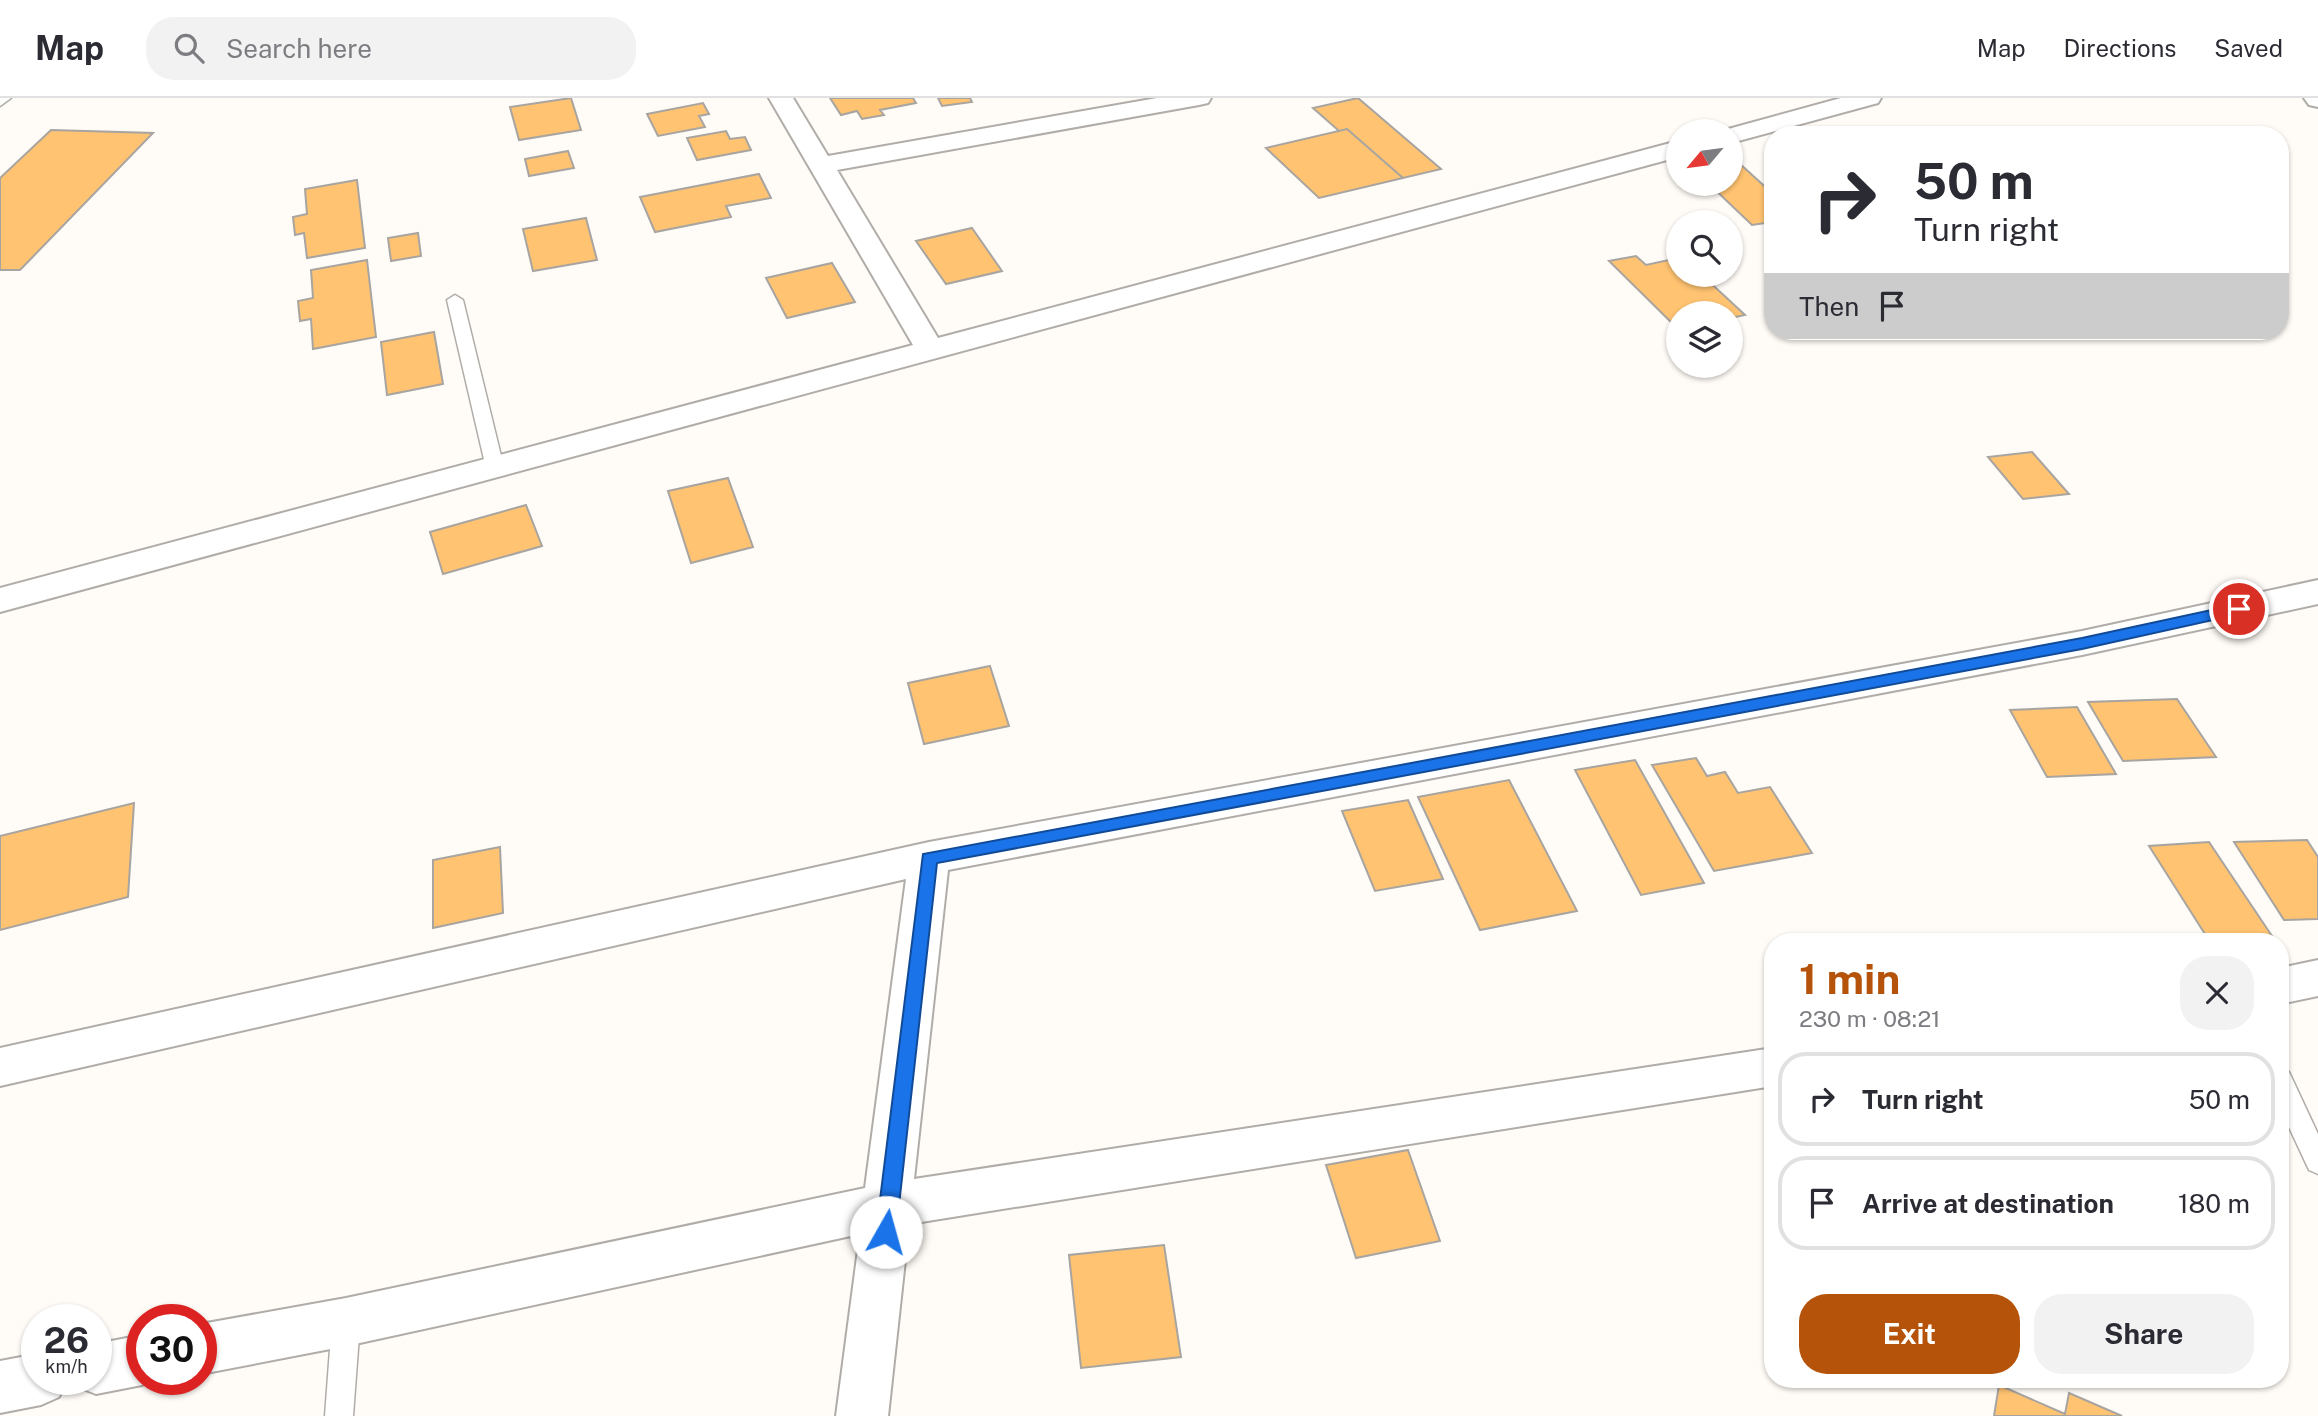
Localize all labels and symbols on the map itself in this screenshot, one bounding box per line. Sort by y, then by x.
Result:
north arrow [1666,119,1743,196]
pin [2209,579,2269,639]
position arrow [849,1195,923,1269]
speed limit sign: 30 [126,1304,217,1395]

